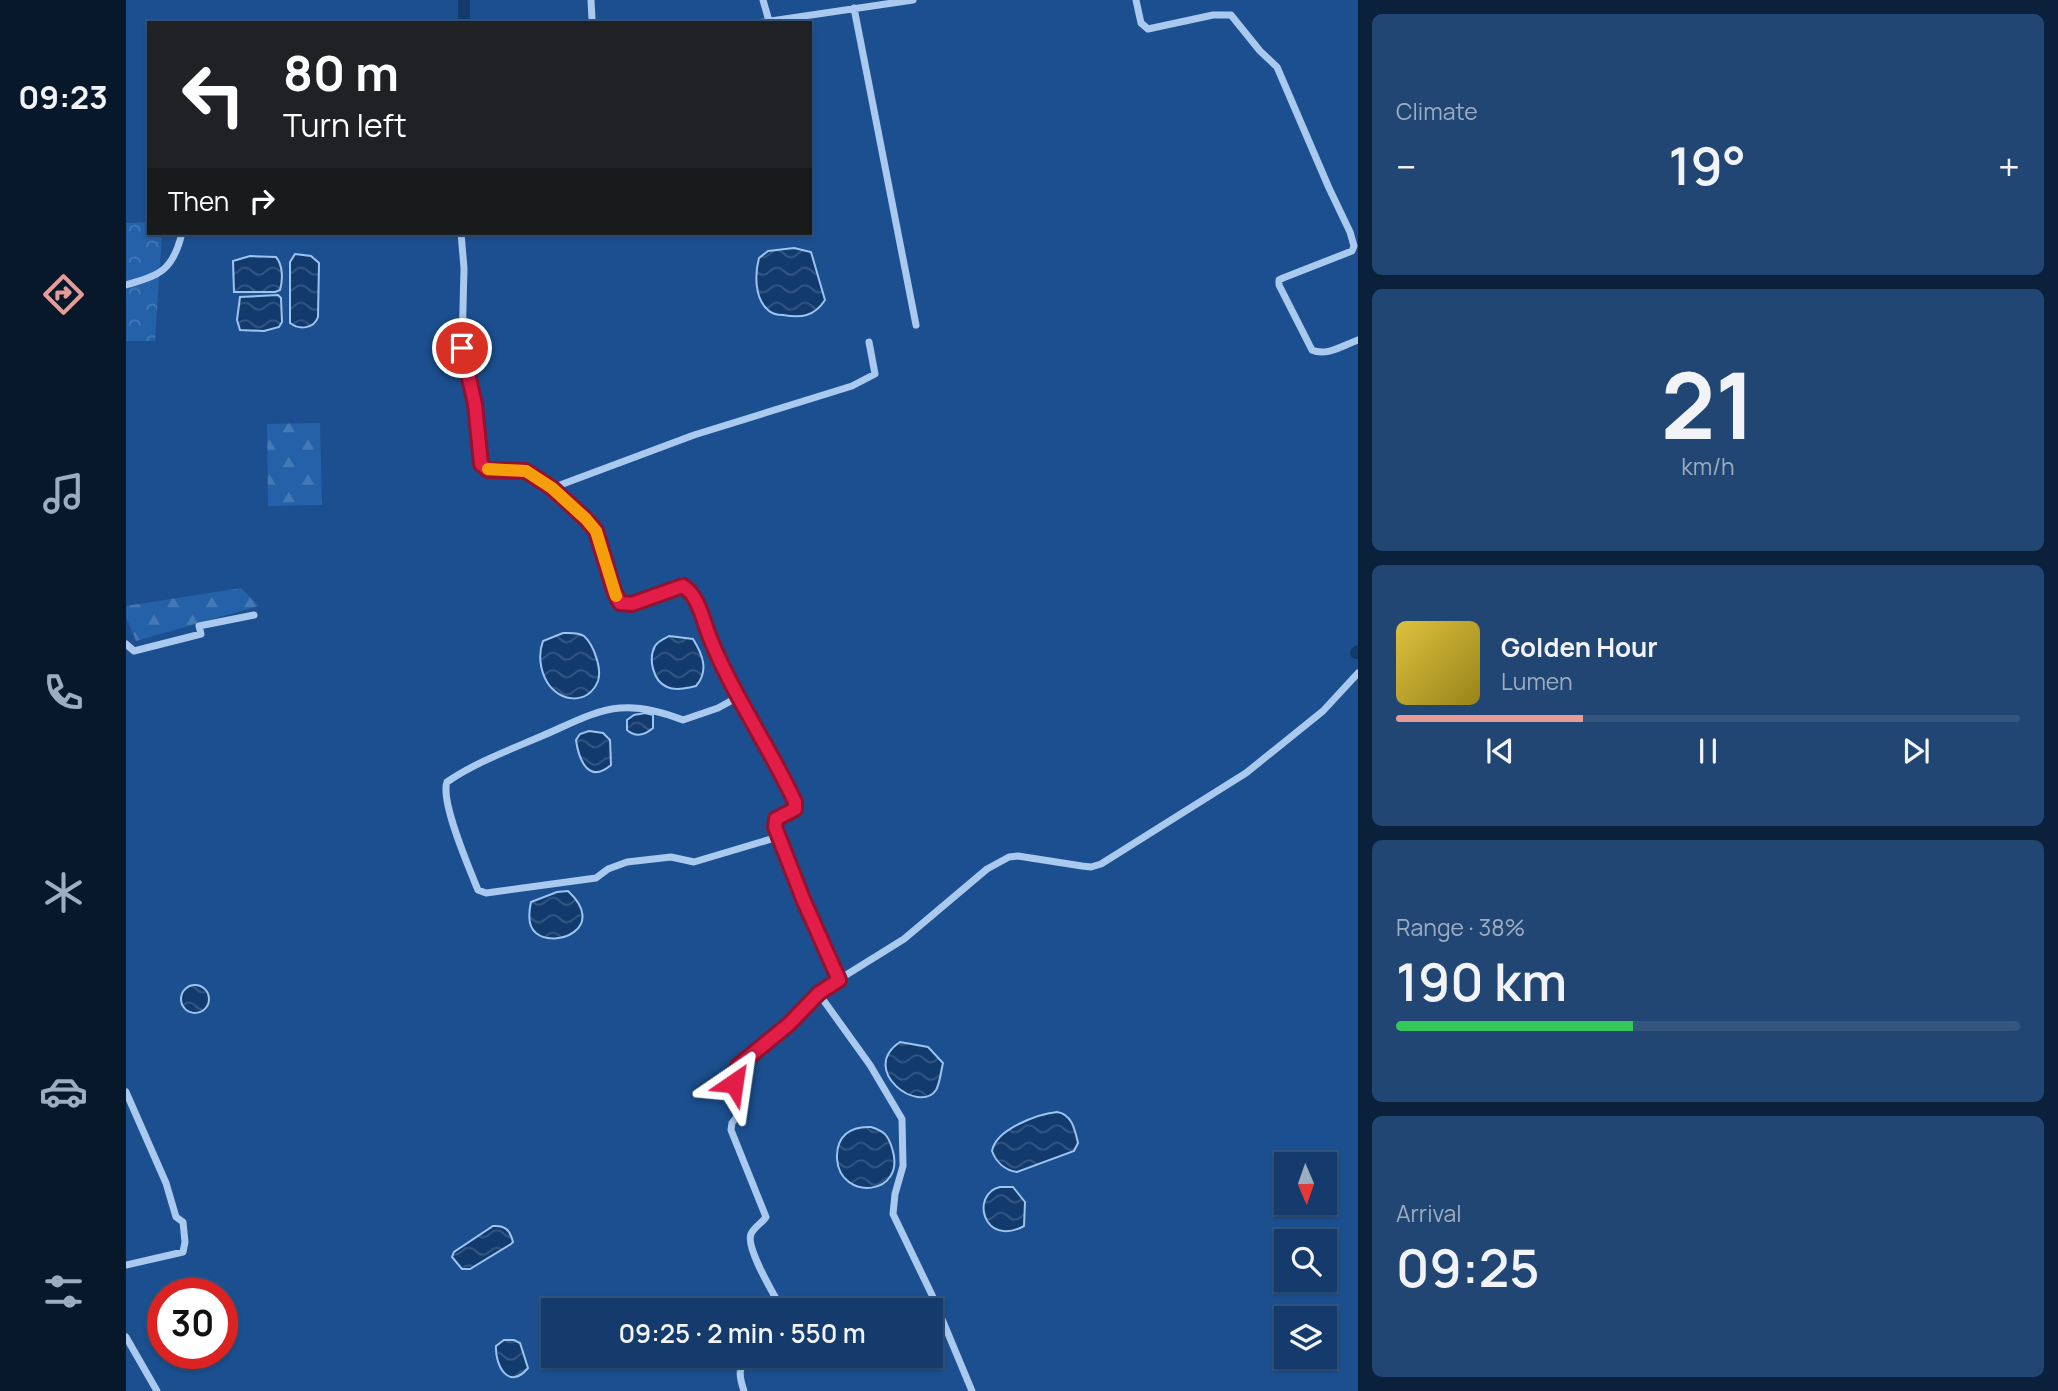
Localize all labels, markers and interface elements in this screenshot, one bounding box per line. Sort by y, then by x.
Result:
text: 80 m [283,39,399,106]
icon: left [168,49,259,140]
text: 09:23 [18,75,108,119]
text: Climate [1396,95,1478,127]
text: Turn left [283,103,407,147]
text: 19° [1668,130,1746,201]
text: − [1396,140,1417,192]
text: + [1998,140,2020,192]
icon: right [243,182,281,220]
text: Then [168,183,229,219]
icon: directions [39,270,88,319]
pin [432,318,492,378]
icon: arrive [443,329,481,367]
text: 21 [1661,342,1755,466]
text: km/h [1681,450,1735,482]
icon: music [39,469,88,518]
text: Golden Hour [1501,629,1658,665]
text: Lumen [1501,665,1573,697]
icon: phone [39,668,88,717]
icon: previous [1481,732,1519,770]
icon: pause [1689,732,1727,770]
icon: next [1897,732,1935,770]
icon: climate [39,868,88,917]
text: Range · 38% [1396,911,1525,943]
text: 190 km [1396,946,1567,1017]
position arrow [697,1046,771,1120]
icon: car [39,1067,88,1116]
north arrow [1274,1152,1337,1214]
map controls [1274,1152,1337,1369]
text: Arrival [1396,1197,1462,1229]
button: search [1274,1229,1337,1292]
text: 09:25 [1396,1232,1540,1303]
icon: filters [39,1267,88,1316]
speed limit sign: 30 [147,1278,238,1369]
button: layers [1274,1306,1337,1369]
text: 09:25 · 2 min · 550 m [618,1315,866,1351]

